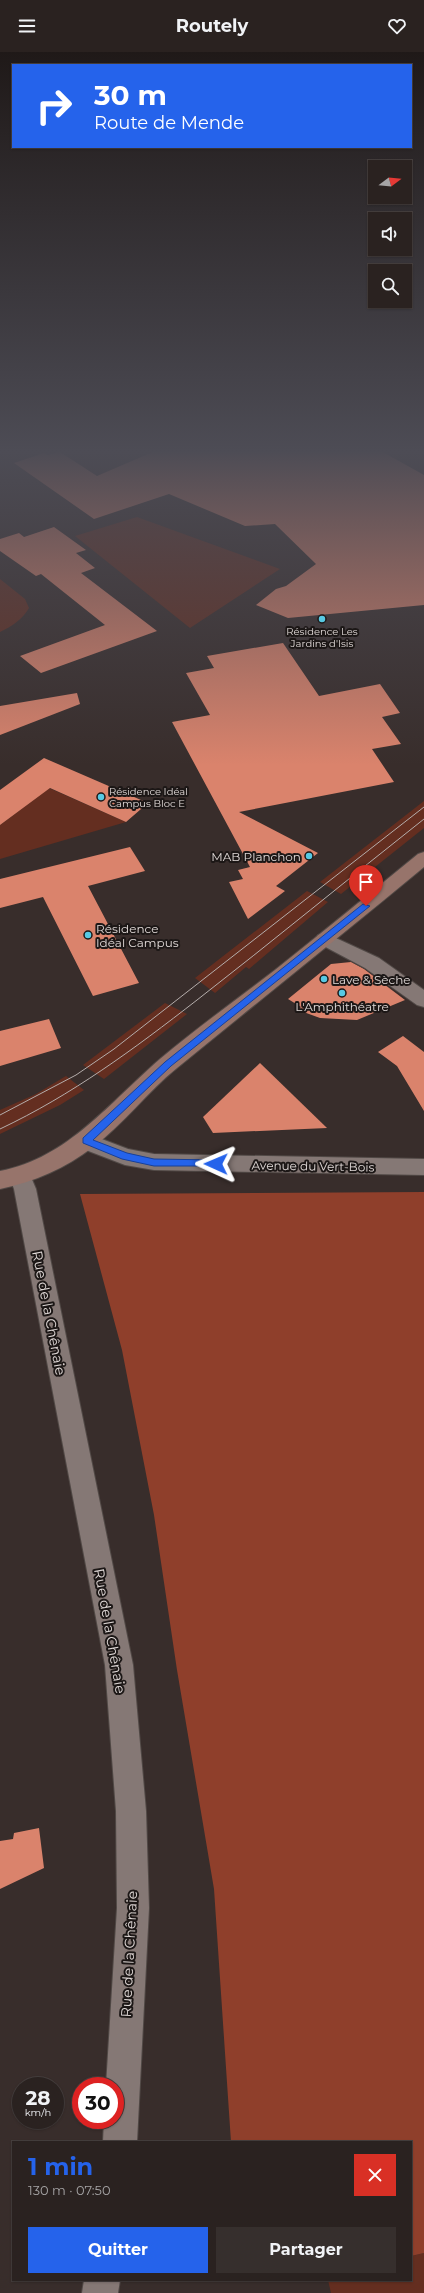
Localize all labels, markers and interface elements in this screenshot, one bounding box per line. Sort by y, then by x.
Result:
icon: menu [16,15,38,37]
text: Routely [176,15,248,37]
icon: heart [386,15,408,37]
text: 30 m [94,78,167,112]
icon: right [28,80,80,132]
text: Route de Mende [94,112,244,134]
north arrow [368,160,412,204]
map controls [368,160,412,308]
button: sound [368,212,412,256]
button: search [368,264,412,308]
marker: Résidence Les Jardins d'Isis [317,614,327,624]
place label: Résidence Les Jardins d'Isis [286,625,358,650]
place label: Résidence Idéal Campus Bloc E [109,785,188,810]
marker: Résidence Idéal Campus Bloc E [96,792,106,802]
place label: MAB Planchon [211,849,301,864]
marker: MAB Planchon [304,851,314,861]
pin [349,865,383,906]
icon: arrive [355,871,377,893]
place label: Résidence Idéal Campus [96,921,179,950]
marker: Résidence Idéal Campus [83,930,93,940]
place label: Lave & Sèche [332,972,411,987]
marker: Lave & Sèche [319,974,329,984]
marker: L'Amphithéatre [337,988,347,998]
place label: L'Amphithéatre [295,999,389,1014]
position arrow [195,1143,237,1185]
street label: Avenue du Vert-Bois [252,1157,375,1175]
street label: Rue de la Chênaie [28,1249,70,1377]
street label: Rue de la Chênaie [90,1567,130,1695]
street label: Rue de la Chênaie [117,1890,141,2018]
speed limit sign: 30 [72,2077,124,2129]
text: 28 [26,2086,51,2110]
text: km/h [25,2106,51,2119]
text: 1 min [28,2152,93,2181]
button: close [354,2154,396,2196]
text: 130 m · 07:50 [28,2182,111,2198]
button: Quitter [28,2227,208,2273]
button: Partager [216,2227,396,2273]

